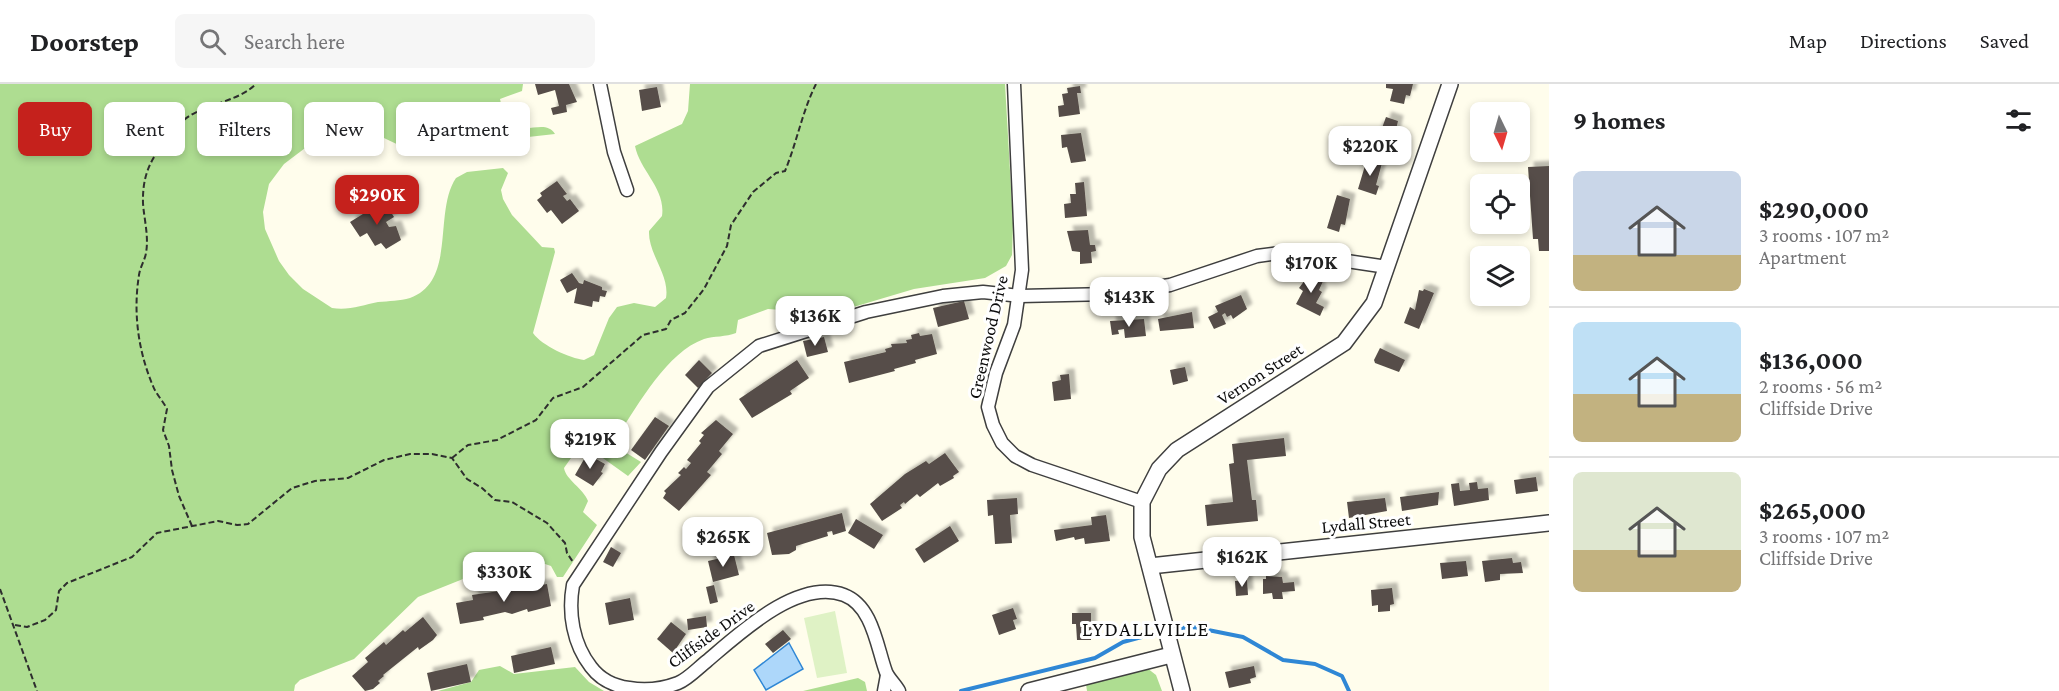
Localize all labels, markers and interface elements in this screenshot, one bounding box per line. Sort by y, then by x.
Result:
search box [175,14,595,68]
icon: search [196,25,229,58]
text: Doorstep [30,26,139,57]
text: Search here [244,29,345,54]
text: Map [1789,29,1827,53]
text: Directions [1860,29,1947,53]
text: Saved [1980,29,2029,53]
chip: Buy [18,102,92,156]
chip: Rent [104,102,185,156]
chip: Filters [197,102,292,156]
chip: New [304,102,384,156]
chip: Apartment [396,102,530,156]
north arrow [1470,102,1530,162]
map controls [1470,102,1530,306]
icon: filters [2002,104,2035,137]
text: 9 homes [1573,106,1665,135]
pin: $220K [1328,126,1412,177]
text: $220K [1342,134,1398,156]
button: locate [1470,174,1530,234]
pin: $290K [335,175,419,226]
text: $290K [349,183,405,205]
icon: home [1621,195,1693,267]
text: $290,000 [1759,195,1869,224]
text: 3 rooms · 107 m² [1759,224,1889,246]
pin: $170K [1269,243,1353,294]
button: layers [1470,246,1530,306]
text: Apartment [1759,246,1846,268]
text: $170K [1285,251,1337,273]
street label: Greenwood Drive [964,273,1012,401]
pin: $143K [1087,277,1171,328]
text: $143K [1104,285,1154,307]
pin: $136K [773,296,857,347]
text: $136K [790,304,840,326]
street label: Vernon Street [1214,338,1307,409]
icon: home [1621,346,1693,418]
text: $136,000 [1759,346,1863,375]
text: 2 rooms · 56 m² [1759,375,1882,397]
text: Cliffside Drive [1759,397,1873,419]
pin: $219K [548,419,632,470]
text: $219K [564,427,616,449]
icon: home [1621,496,1693,568]
text: $265,000 [1759,496,1866,525]
street label: Lydall Street [1321,509,1412,537]
pin: $265K [681,517,765,568]
text: $265K [696,525,750,547]
text: 3 rooms · 107 m² [1759,525,1889,547]
pin: $162K [1200,537,1284,588]
text: $162K [1217,545,1267,567]
text: Cliffside Drive [1759,547,1873,569]
pin: $330K [462,552,546,603]
text: $330K [477,560,531,582]
street label: Cliffside Drive [664,596,758,672]
district label: LYDALLVILLE [1082,618,1210,640]

